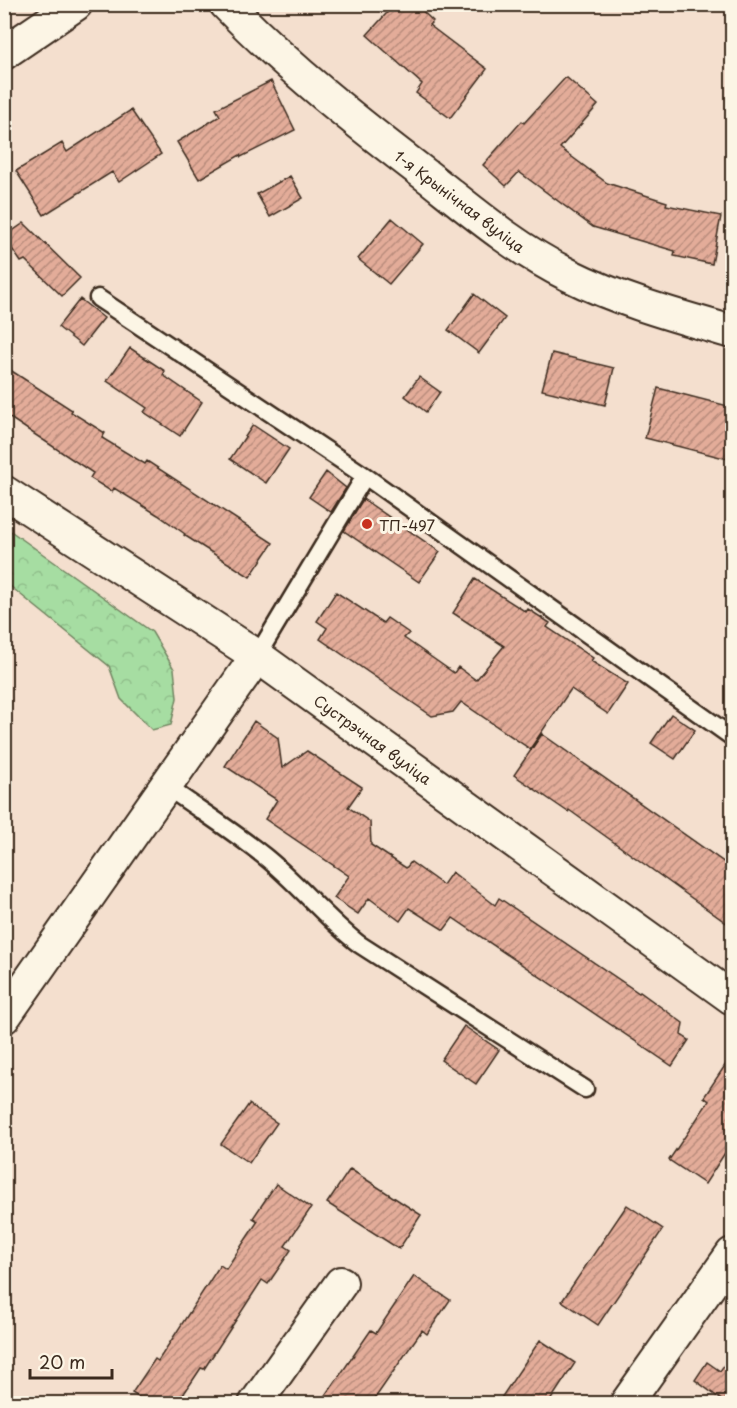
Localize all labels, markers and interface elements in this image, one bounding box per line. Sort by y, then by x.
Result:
street label: 1-я Крынічная вуліца [390,144,531,258]
place label: ТП-497 [379,513,436,536]
marker: ТП-497 [360,517,374,531]
street label: Сустрэчная вуліца [309,688,437,790]
scale bar [30,1342,112,1380]
text: 20 m [39,1348,85,1375]

